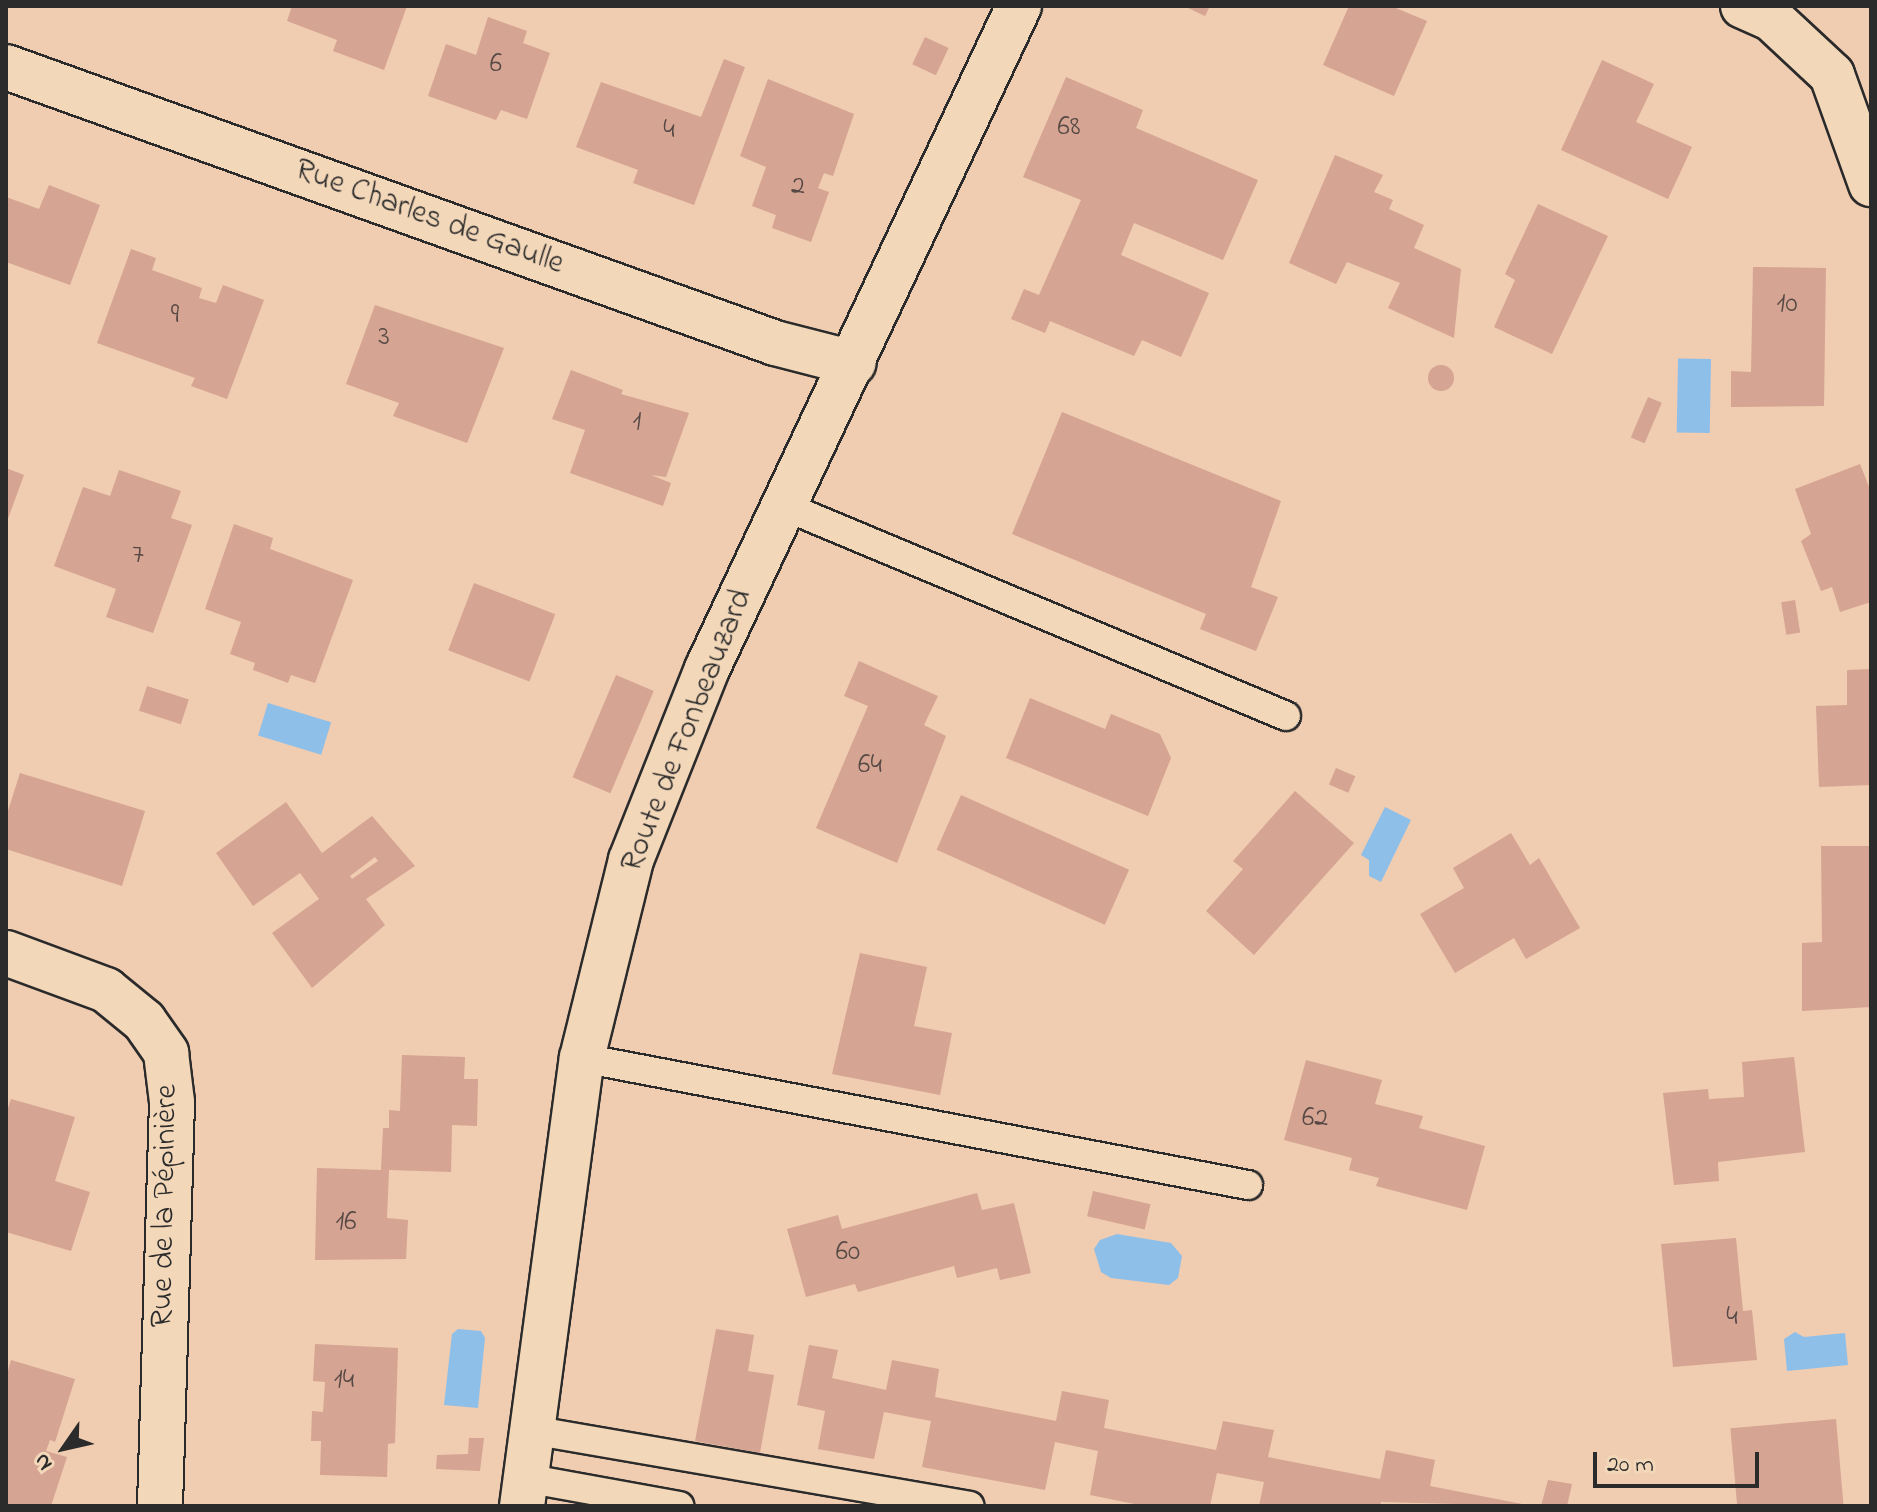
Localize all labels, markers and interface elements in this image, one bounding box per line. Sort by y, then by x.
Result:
house number: 6 [490,48,502,82]
house number: 68 [1058,111,1080,145]
house number: 4 [663,114,675,148]
street label: Rue Charles de Gaulle [289,152,569,284]
house number: 2 [791,170,805,204]
house number: 10 [1777,288,1797,322]
house number: 9 [171,299,179,333]
house number: 3 [378,321,390,355]
house number: 1 [633,406,641,440]
house number: 7 [132,539,144,573]
street label: Route de Fonbeauzard [614,584,762,878]
house number: 64 [858,749,882,783]
street label: Rue de la Pépinière [145,1084,187,1328]
house number: 62 [1302,1102,1328,1136]
house number: 16 [335,1206,357,1240]
house number: 60 [836,1236,860,1270]
house number: 4 [1726,1301,1738,1335]
house number: 14 [334,1364,354,1398]
north arrow [24,1408,104,1488]
scale bar [1597,1436,1763,1486]
text: N [27,1446,62,1477]
text: 20 m [1607,1448,1654,1483]

